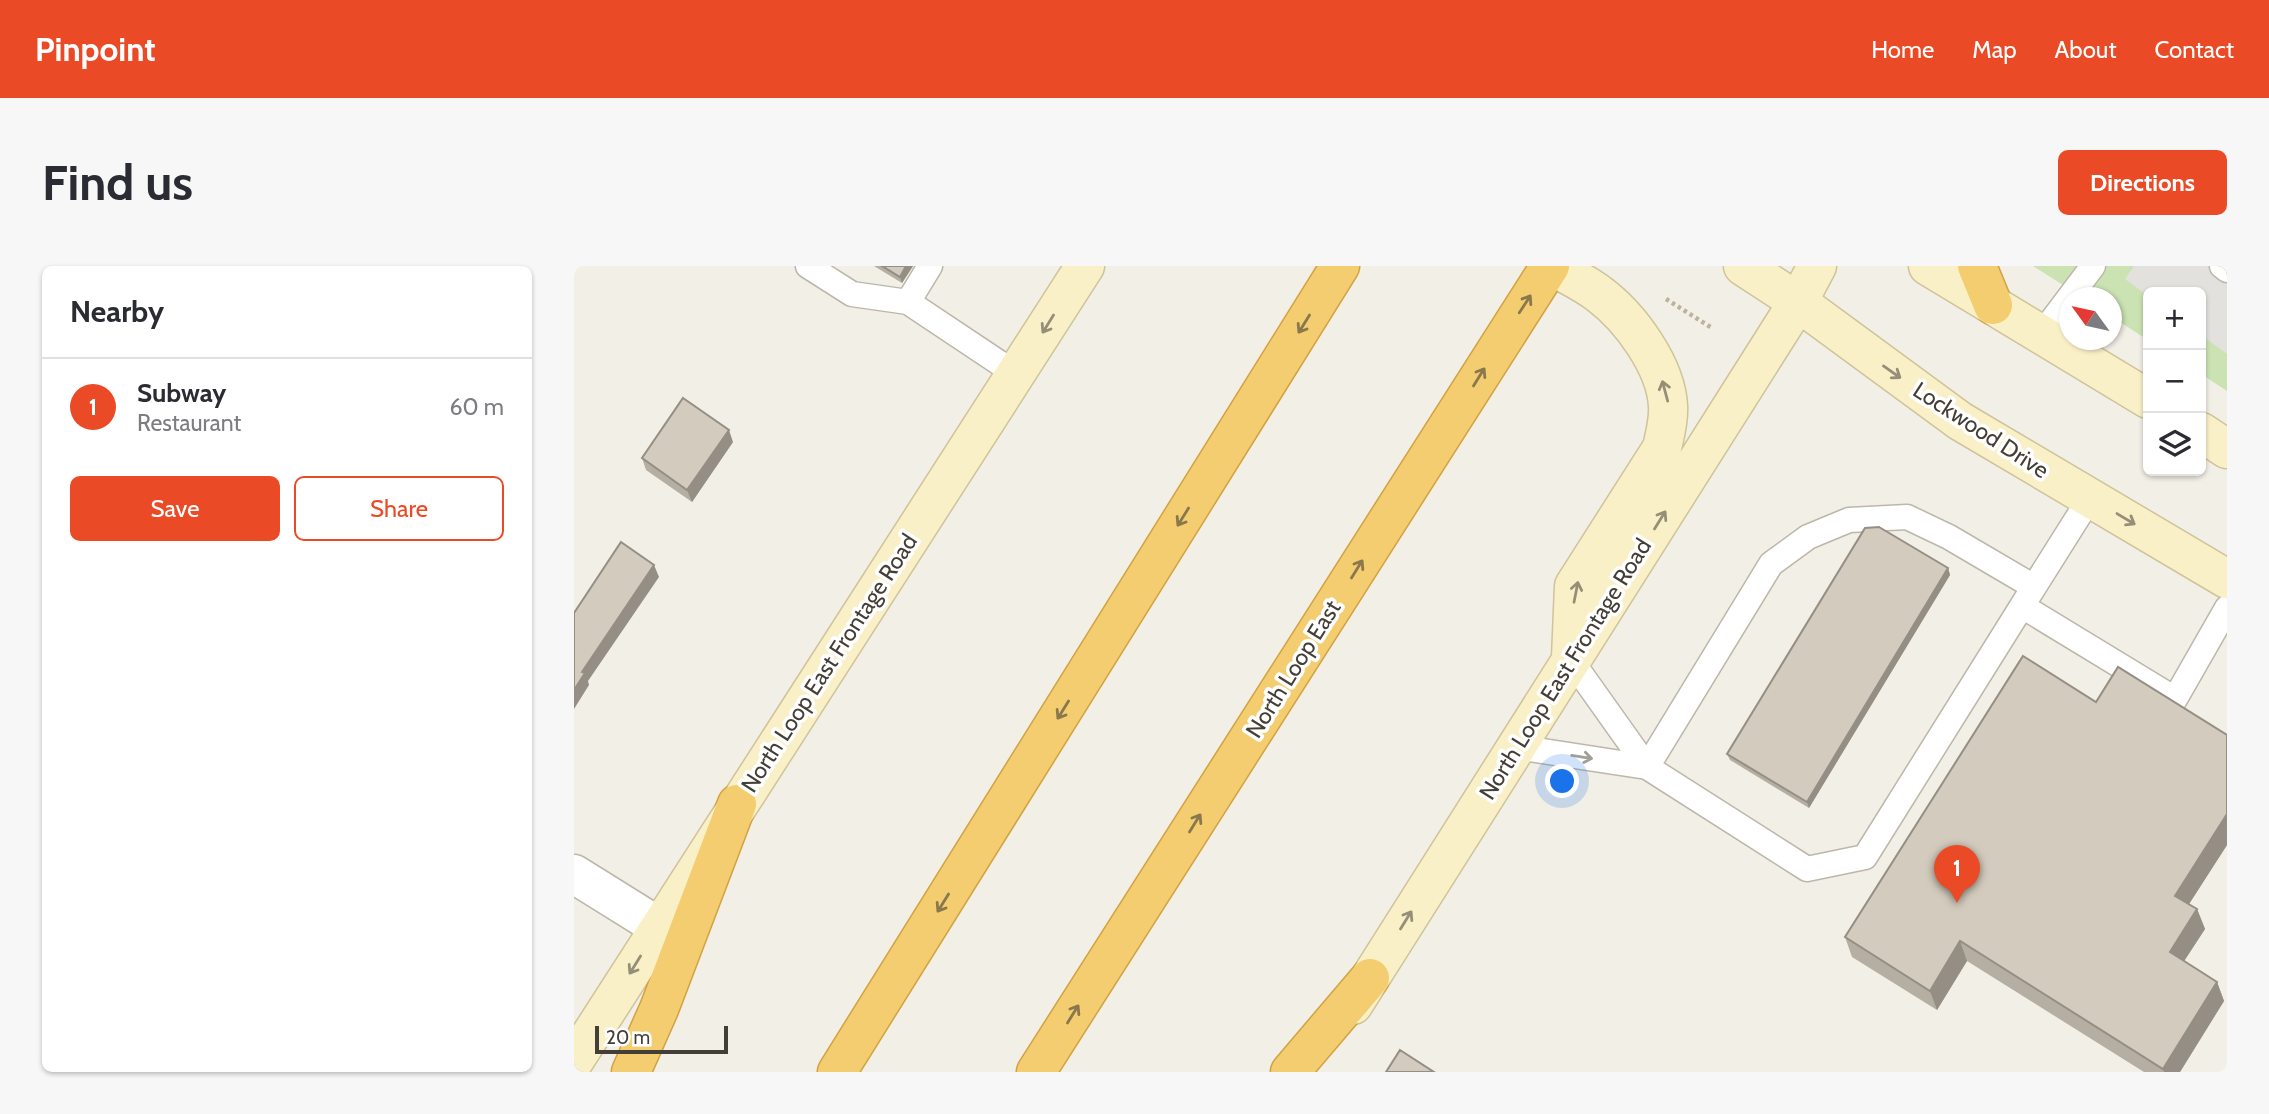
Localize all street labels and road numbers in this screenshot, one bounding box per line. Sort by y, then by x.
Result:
street label: Lockwood Drive [1908,376,2054,484]
street label: North Loop East Frontage Road [735,529,923,797]
street label: North Loop East Frontage Road [1473,533,1657,805]
street label: North Loop East [1240,595,1347,743]

